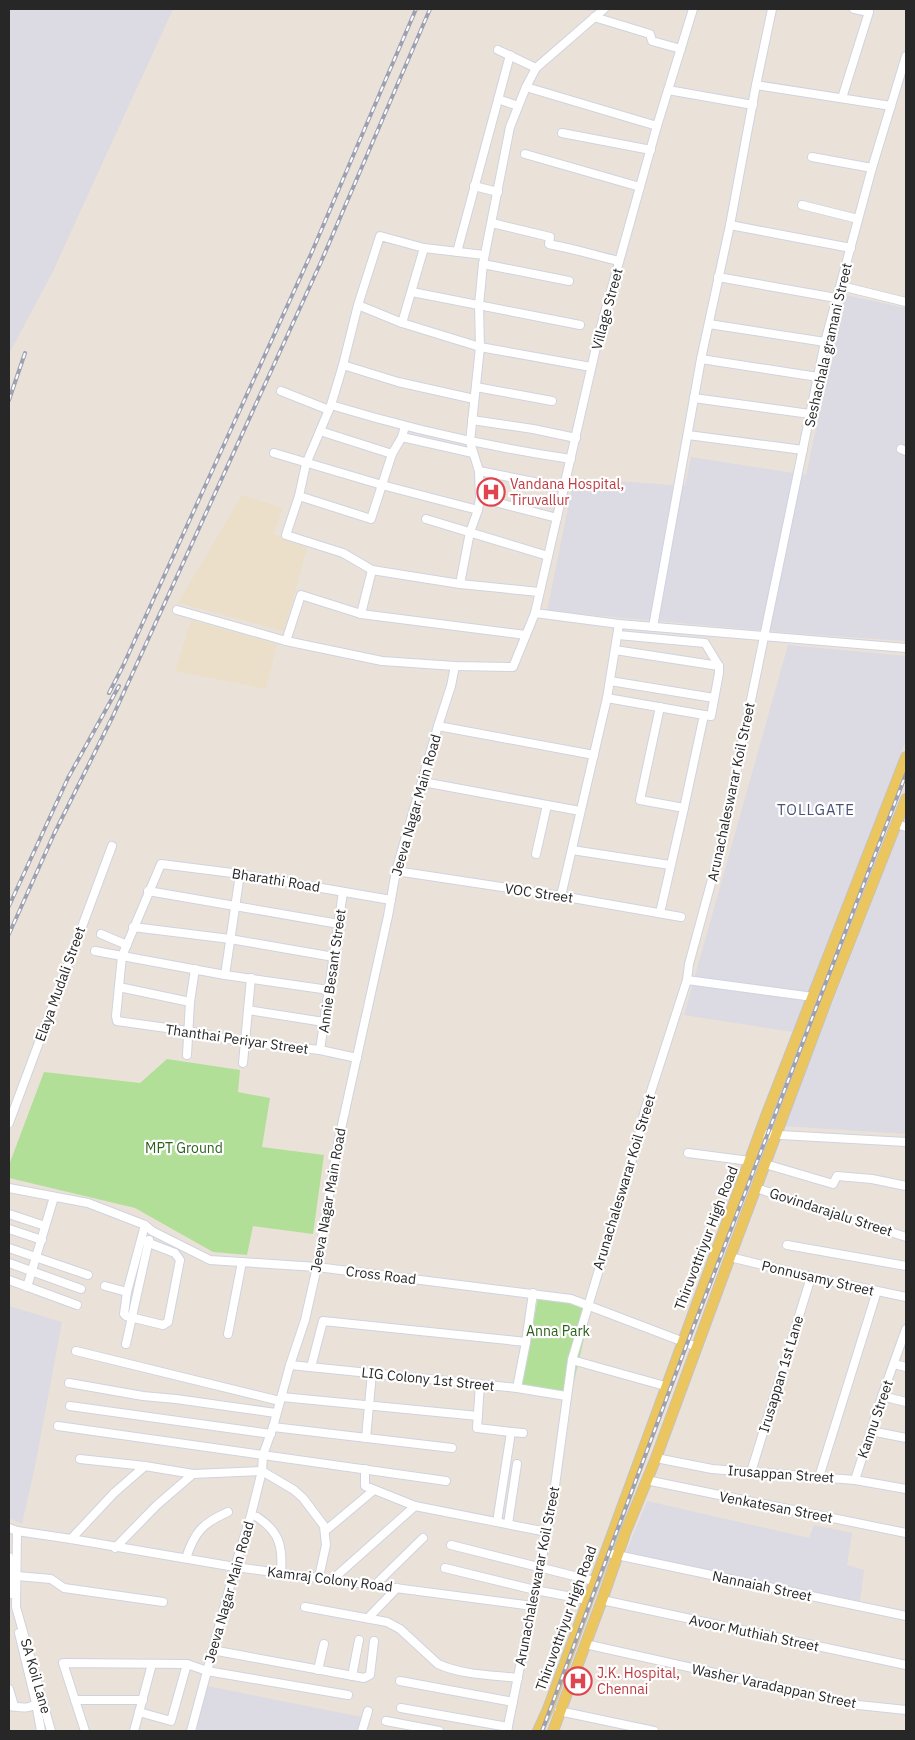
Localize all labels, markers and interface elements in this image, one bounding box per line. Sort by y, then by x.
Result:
street label: Seshachala gramani Street [800,261,856,429]
street label: Village Street [587,266,627,352]
place label: Vandana Hospital, Tiruvallur [510,475,624,509]
hospital icon: Vandana Hospital, Tiruvallur [476,477,506,507]
street label: Arunachaleswarar Koil Street [703,701,759,883]
street label: Jeeva Nagar Main Road [387,732,445,878]
district label: TOLLGATE [777,800,855,819]
street label: Bharathi Road [231,864,321,896]
street label: VOC Street [504,879,574,907]
street label: Annie Besant Street [314,908,350,1034]
street label: Elaya Mudali Street [31,924,89,1044]
street label: Thanthai Periyar Street [164,1020,310,1058]
street label: Arunachaleswarar Koil Street [589,1092,659,1272]
street label: Jeeva Nagar Main Road [306,1126,350,1274]
park label: MPT Ground [145,1139,223,1157]
street label: Thiruvottriyur High Road [670,1163,742,1313]
street label: Govindarajalu Street [767,1184,895,1240]
street label: Ponnusamy Street [760,1256,876,1300]
street label: Cross Road [345,1262,417,1288]
street label: Irusappan 1st Lane [755,1313,807,1435]
park label: Anna Park [526,1322,591,1340]
street label: LIG Colony 1st Street [361,1363,496,1395]
street label: Kannu Street [853,1377,897,1461]
street label: Irusappan Street [727,1461,835,1487]
street label: Arunachaleswarar Koil Street [511,1485,563,1667]
street label: Venkatesan Street [718,1487,834,1527]
street label: Jeeva Nagar Main Road [200,1519,258,1665]
street label: Thiruvottriyur High Road [531,1543,601,1693]
street label: Kamraj Colony Road [266,1562,394,1596]
street label: Nannaiah Street [711,1567,814,1605]
street label: Avoor Muthiah Street [687,1610,821,1656]
street label: SA Koil Lane [17,1636,55,1716]
street label: Washer Varadappan Street [690,1660,858,1712]
place label: J.K. Hospital, Chennai [597,1664,680,1698]
hospital icon: J.K. Hospital, Chennai [563,1666,593,1696]

